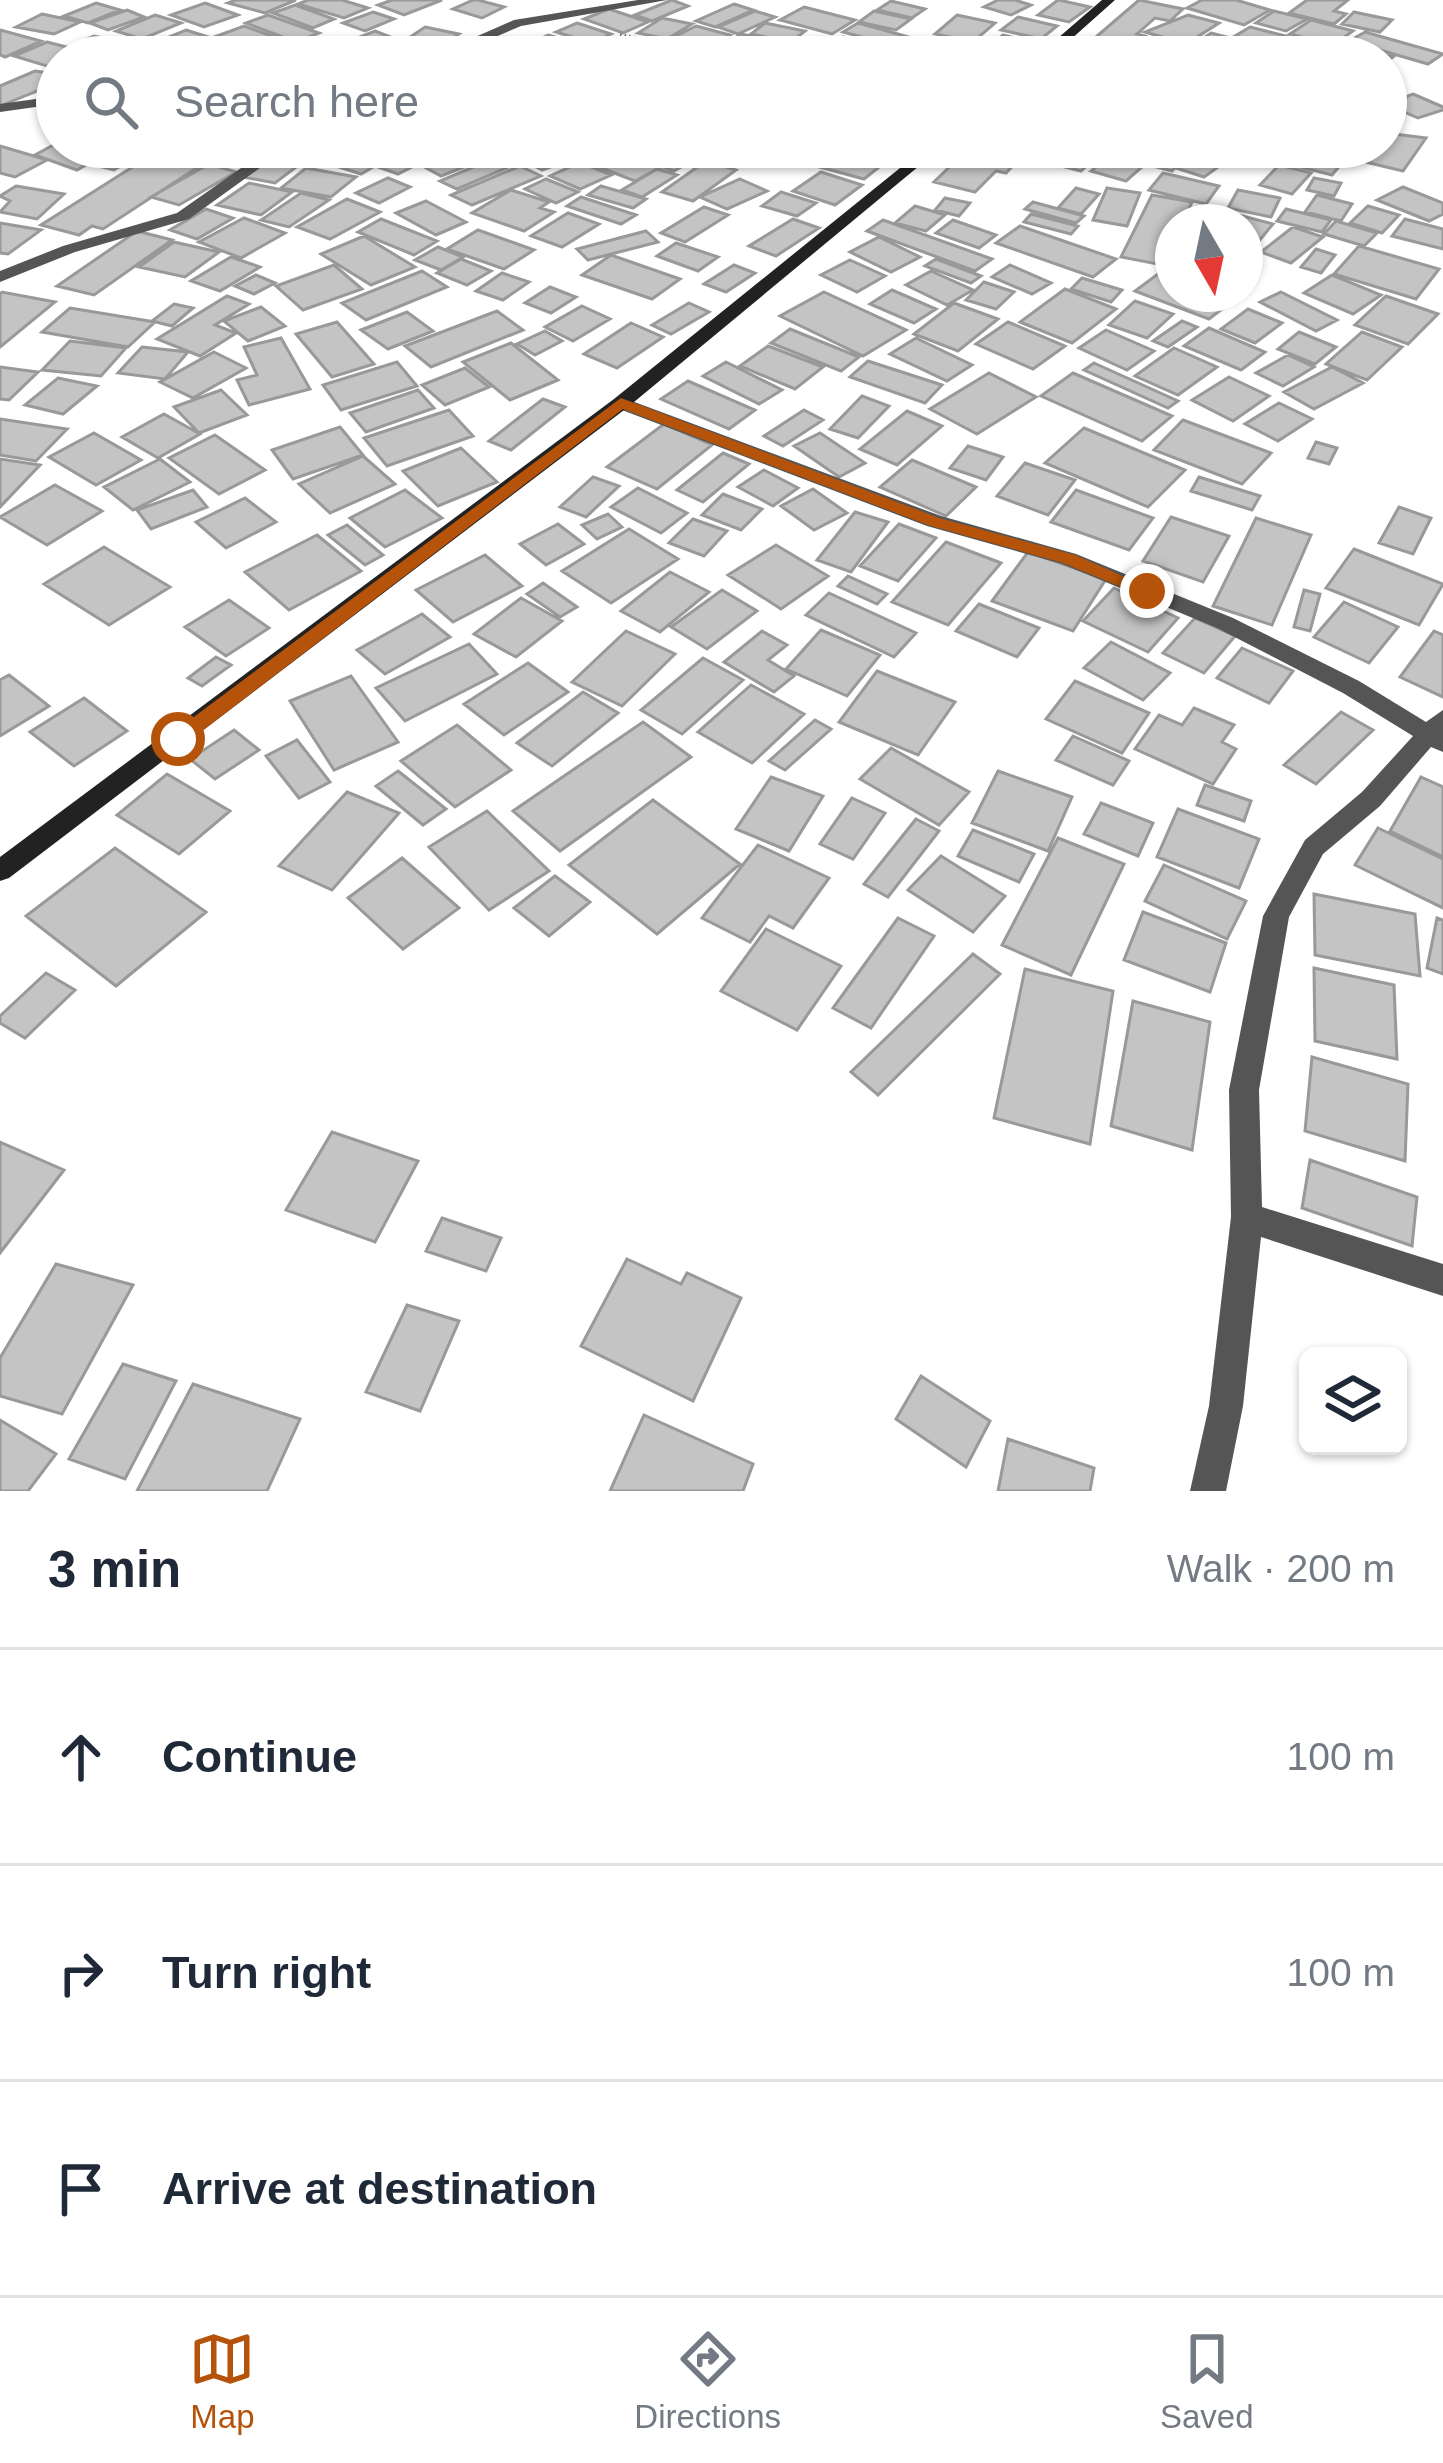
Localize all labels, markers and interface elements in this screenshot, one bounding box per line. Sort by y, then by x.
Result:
search box [36,36,1407,168]
icon: search [78,69,144,135]
text: Search here [174,76,419,127]
north arrow [1155,204,1263,312]
route end [1120,564,1174,618]
route start [151,712,205,766]
map controls [1299,1347,1407,1455]
button: layers [1299,1347,1407,1455]
text: 3 min [48,1541,181,1598]
text: Walk · 200 m [1167,1547,1395,1590]
icon: ahead [48,1724,114,1790]
text: Continue [162,1731,357,1782]
text: 100 m [1287,1735,1395,1778]
icon: right [48,1940,114,2006]
text: Turn right [162,1947,371,1998]
text: 100 m [1287,1951,1395,1994]
icon: arrive [48,2156,114,2222]
text: Arrive at destination [162,2163,597,2214]
tab: Map [189,2326,255,2436]
tab: Directions [634,2326,781,2436]
tab: Saved [1160,2326,1254,2436]

